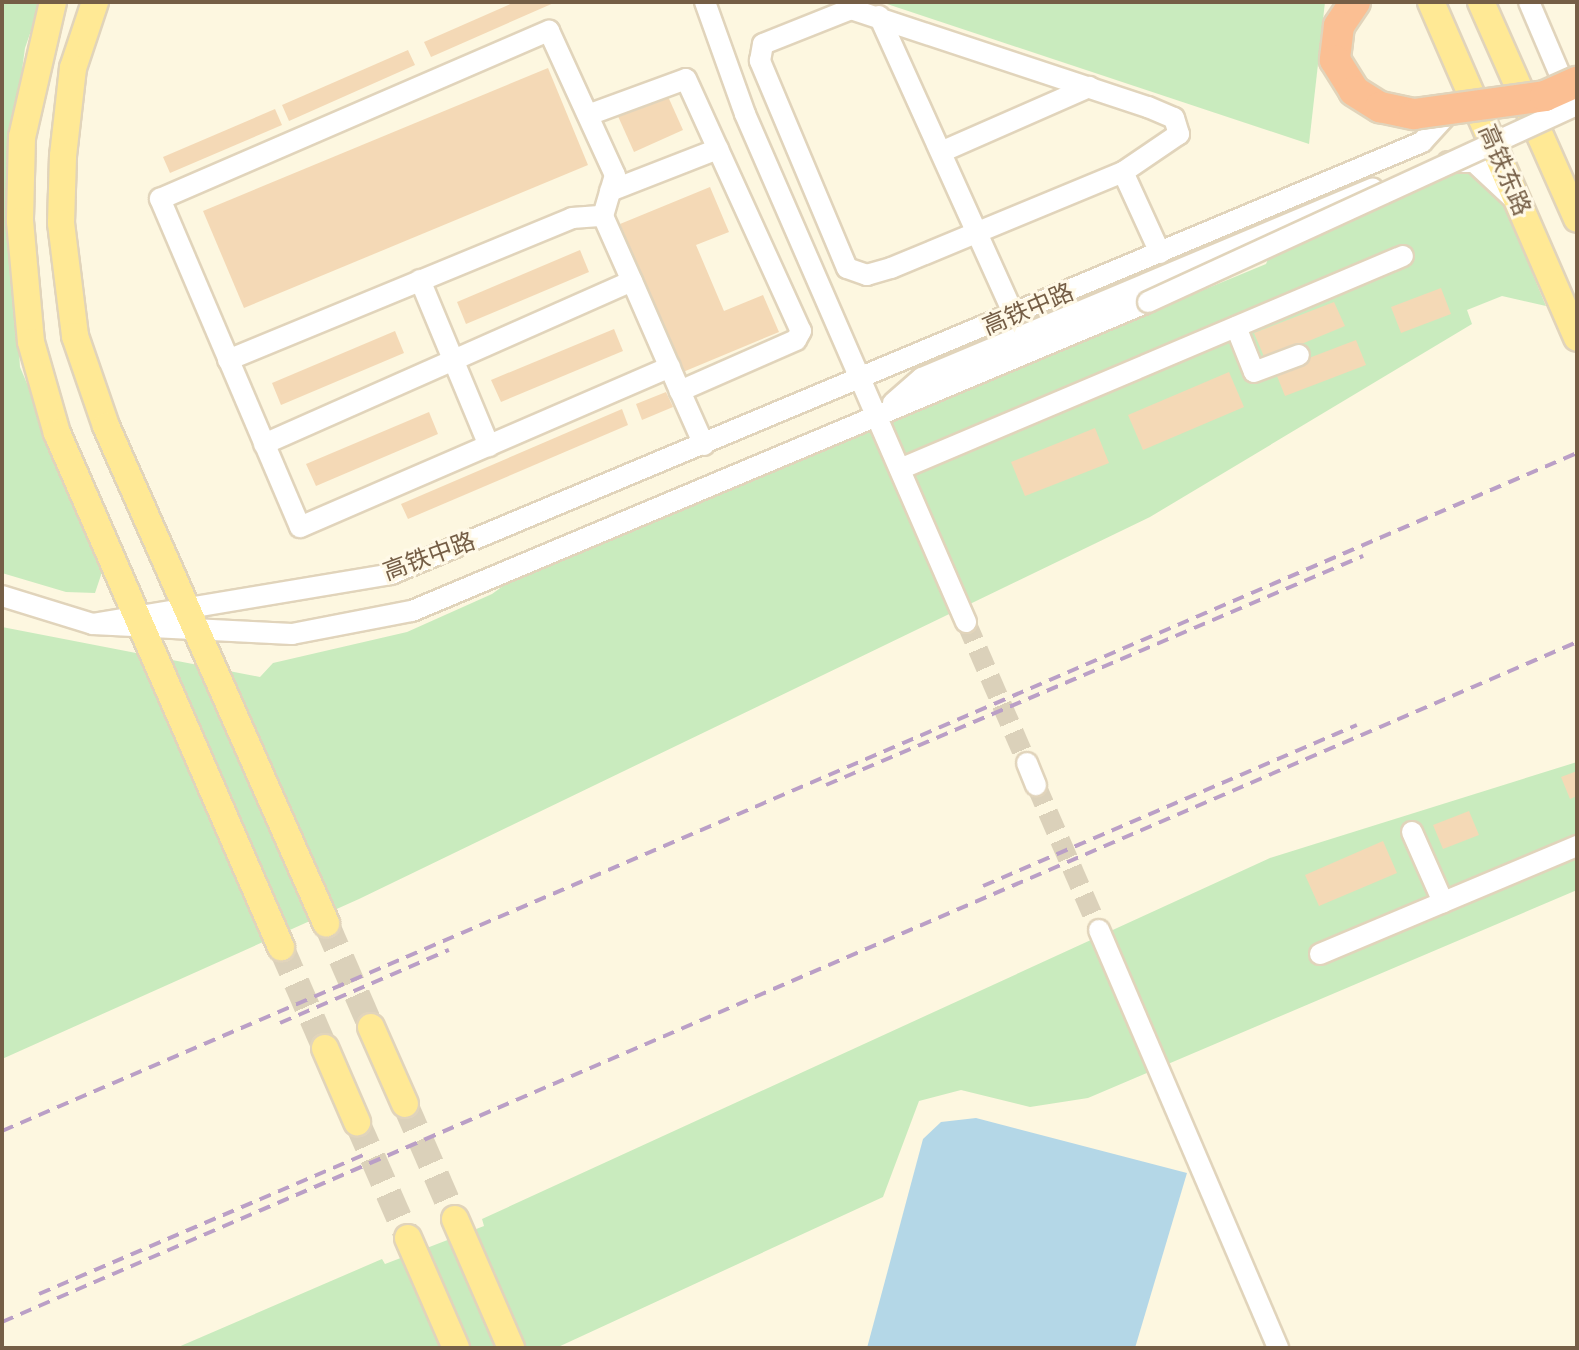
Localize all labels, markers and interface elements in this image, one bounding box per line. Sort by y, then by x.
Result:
street label: 高铁东路 [1473,120,1537,220]
street label: 高铁中路 [978,277,1078,341]
street label: 高铁中路 [379,526,479,586]

